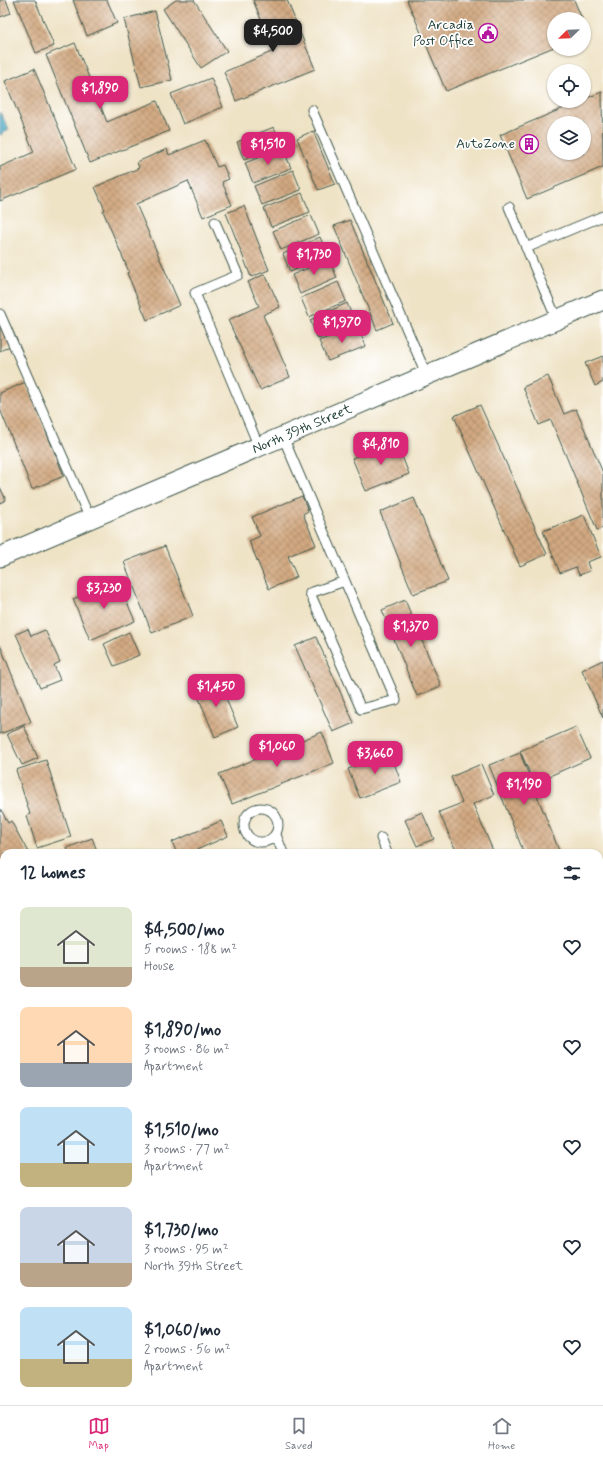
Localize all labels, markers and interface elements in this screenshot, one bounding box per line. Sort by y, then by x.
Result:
north arrow [547,12,591,56]
map controls [547,12,591,160]
place label: Arcadia Post Office [413,16,474,50]
pin: $4,500 [240,19,306,53]
public building icon: Arcadia Post Office [477,22,499,44]
text: $4,500 [253,23,293,40]
button: locate [547,64,591,108]
pin: $1,890 [67,76,133,110]
text: $1,890 [81,80,119,97]
button: layers [547,116,591,160]
pin: $1,510 [235,132,301,166]
building icon: AutoZone [518,133,540,155]
place label: AutoZone [456,135,515,153]
text: $1,510 [250,136,286,153]
pin: $1,730 [281,242,347,276]
text: $1,730 [296,246,332,263]
pin: $1,970 [309,310,375,344]
text: $1,970 [323,314,361,331]
street label: North 39th Street [249,400,355,458]
pin: $4,810 [348,432,414,466]
text: $4,810 [362,436,400,453]
pin: $3,230 [71,576,137,610]
text: $3,230 [86,580,122,597]
pin: $1,370 [378,614,444,648]
text: $1,370 [393,618,429,635]
pin: $1,450 [183,674,249,708]
text: $1,450 [197,678,235,695]
pin: $1,060 [244,734,310,768]
text: $1,060 [258,738,296,755]
pin: $3,660 [342,741,408,775]
text: $3,660 [357,745,393,762]
pin: $1,190 [491,772,557,806]
text: $1,190 [506,776,542,793]
text: 12 homes [20,862,86,884]
icon: filters [561,862,583,884]
text: $4,500/mo [144,919,225,941]
icon: home [52,923,100,971]
icon: heart [561,936,583,958]
text: 5 rooms · 188 m² [144,941,237,958]
text: House [144,958,175,975]
text: $1,890/mo [144,1019,221,1041]
icon: home [52,1023,100,1071]
icon: heart [561,1036,583,1058]
text: 3 rooms · 86 m² [144,1041,230,1058]
text: Apartment [144,1058,203,1075]
text: $1,510/mo [144,1119,219,1141]
icon: home [52,1123,100,1171]
icon: heart [561,1136,583,1158]
text: 3 rooms · 77 m² [144,1141,230,1158]
text: Apartment [144,1158,203,1175]
text: $1,730/mo [144,1219,218,1241]
icon: home [52,1223,100,1271]
icon: heart [561,1236,583,1258]
text: 3 rooms · 95 m² [144,1241,228,1258]
text: North 39th Street [144,1258,243,1275]
text: $1,060/mo [144,1319,221,1341]
icon: home [52,1323,100,1371]
icon: heart [561,1336,583,1358]
text: 2 rooms · 56 m² [144,1341,231,1358]
text: Apartment [144,1358,203,1375]
tab: Map [88,1415,110,1453]
tab: Saved [285,1415,313,1453]
tab: Home [488,1415,515,1453]

